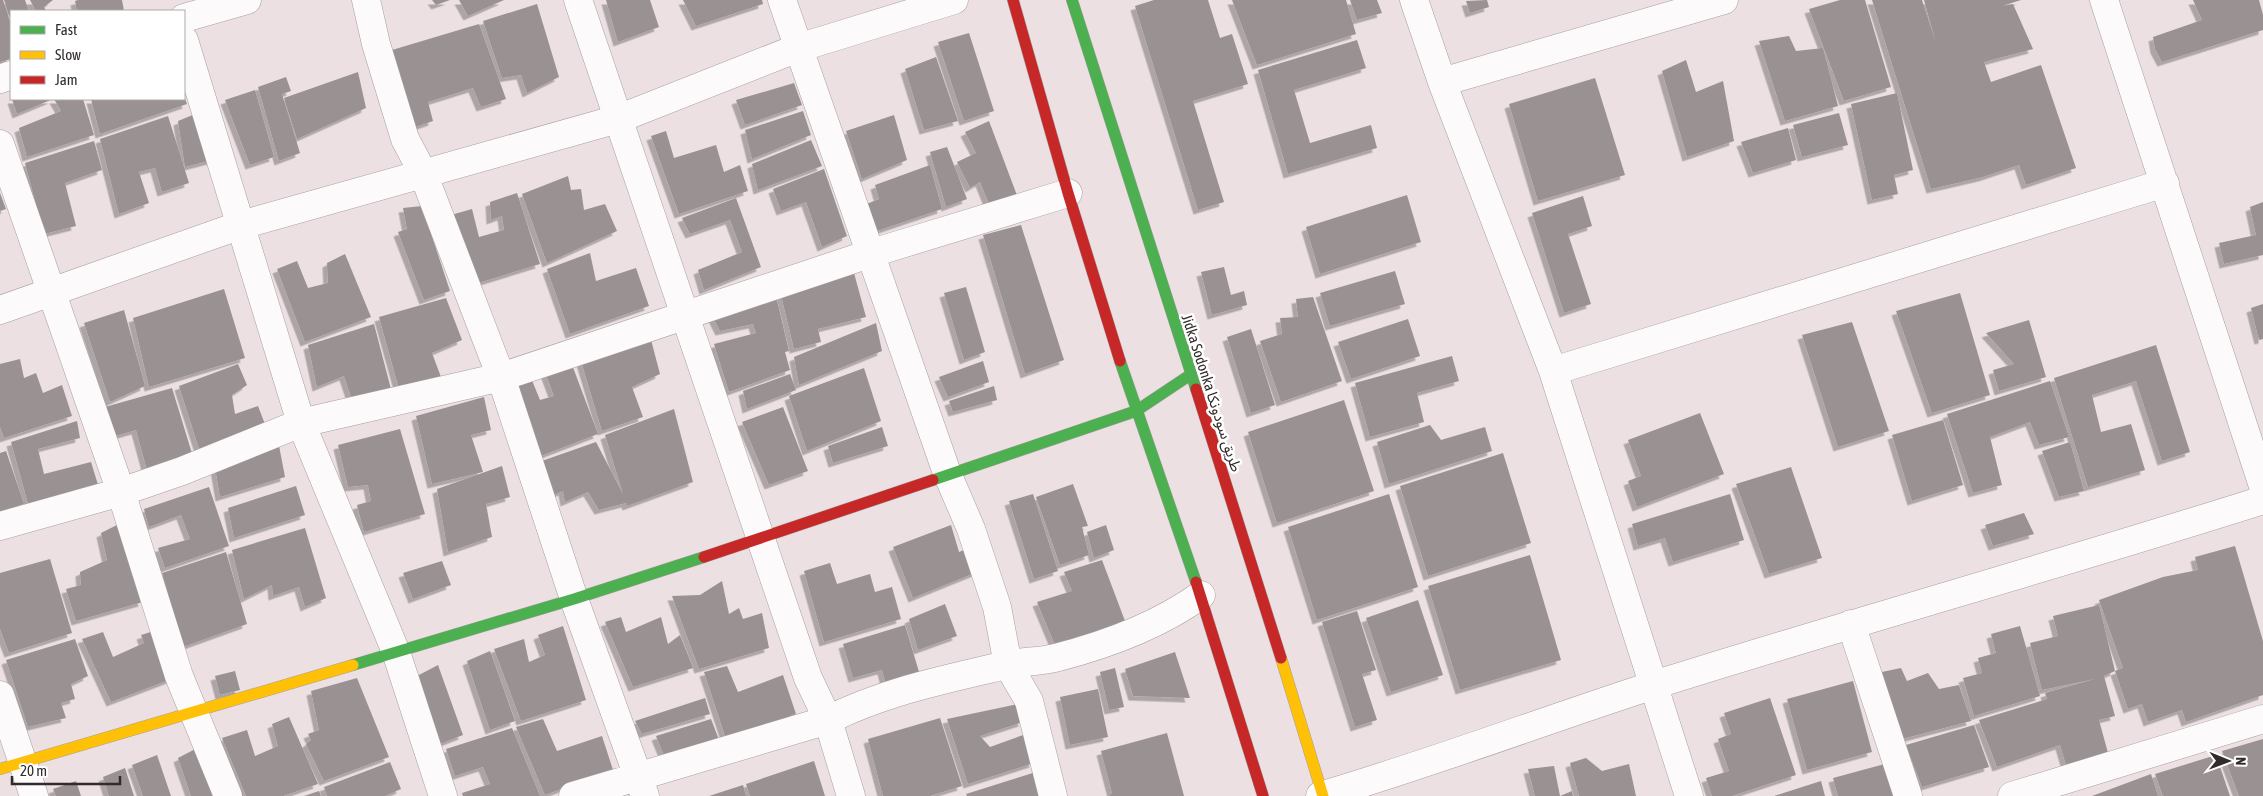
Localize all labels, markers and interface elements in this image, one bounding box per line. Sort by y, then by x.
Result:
legend [10,10,185,100]
text: Fast [55,21,77,38]
text: Slow [55,46,81,63]
text: Jam [55,71,78,88]
street label: Jidka Sodonka طريق سودونكا [1177,312,1245,474]
north arrow [2203,736,2253,786]
scale bar [12,754,120,786]
text: N [2233,757,2249,765]
text: 20 m [20,762,47,779]

